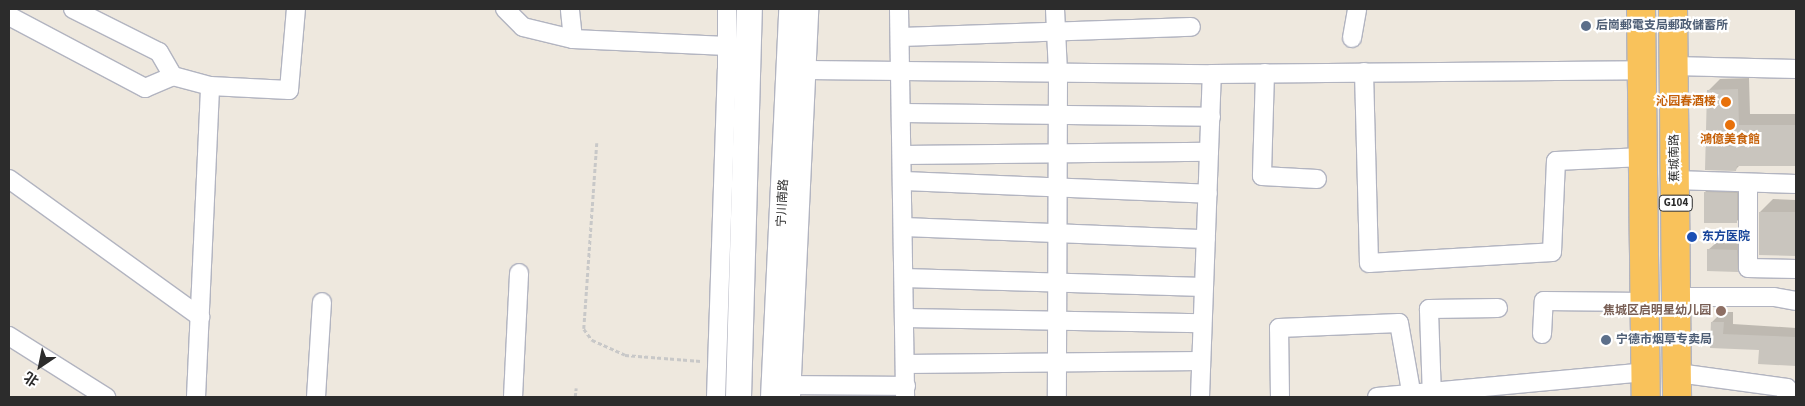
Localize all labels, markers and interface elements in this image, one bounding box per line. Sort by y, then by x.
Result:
place label: 后崗郵電支局郵政儲蓄所 [1596,19,1728,33]
marker: 后崗郵電支局郵政儲蓄所 [1580,20,1592,32]
place label: 沁园春酒楼 [1656,95,1716,109]
marker: 沁园春酒楼 [1720,96,1732,108]
marker: 鴻億美食館 [1724,119,1736,131]
place label: 鴻億美食館 [1700,133,1760,147]
street label: 蕉城南路 [1667,134,1683,182]
street label: 宁川南路 [775,179,791,227]
road number: G104 [1658,194,1694,212]
place label: 东方医院 [1702,230,1750,244]
marker: 东方医院 [1686,231,1698,243]
place label: 焦城区启明星幼儿园 [1603,304,1711,318]
marker: 焦城区启明星幼儿园 [1715,305,1727,317]
place label: 宁德市烟草专卖局 [1616,333,1712,347]
marker: 宁德市烟草专卖局 [1600,334,1612,346]
north arrow [15,341,65,391]
text: 北 [20,366,43,391]

